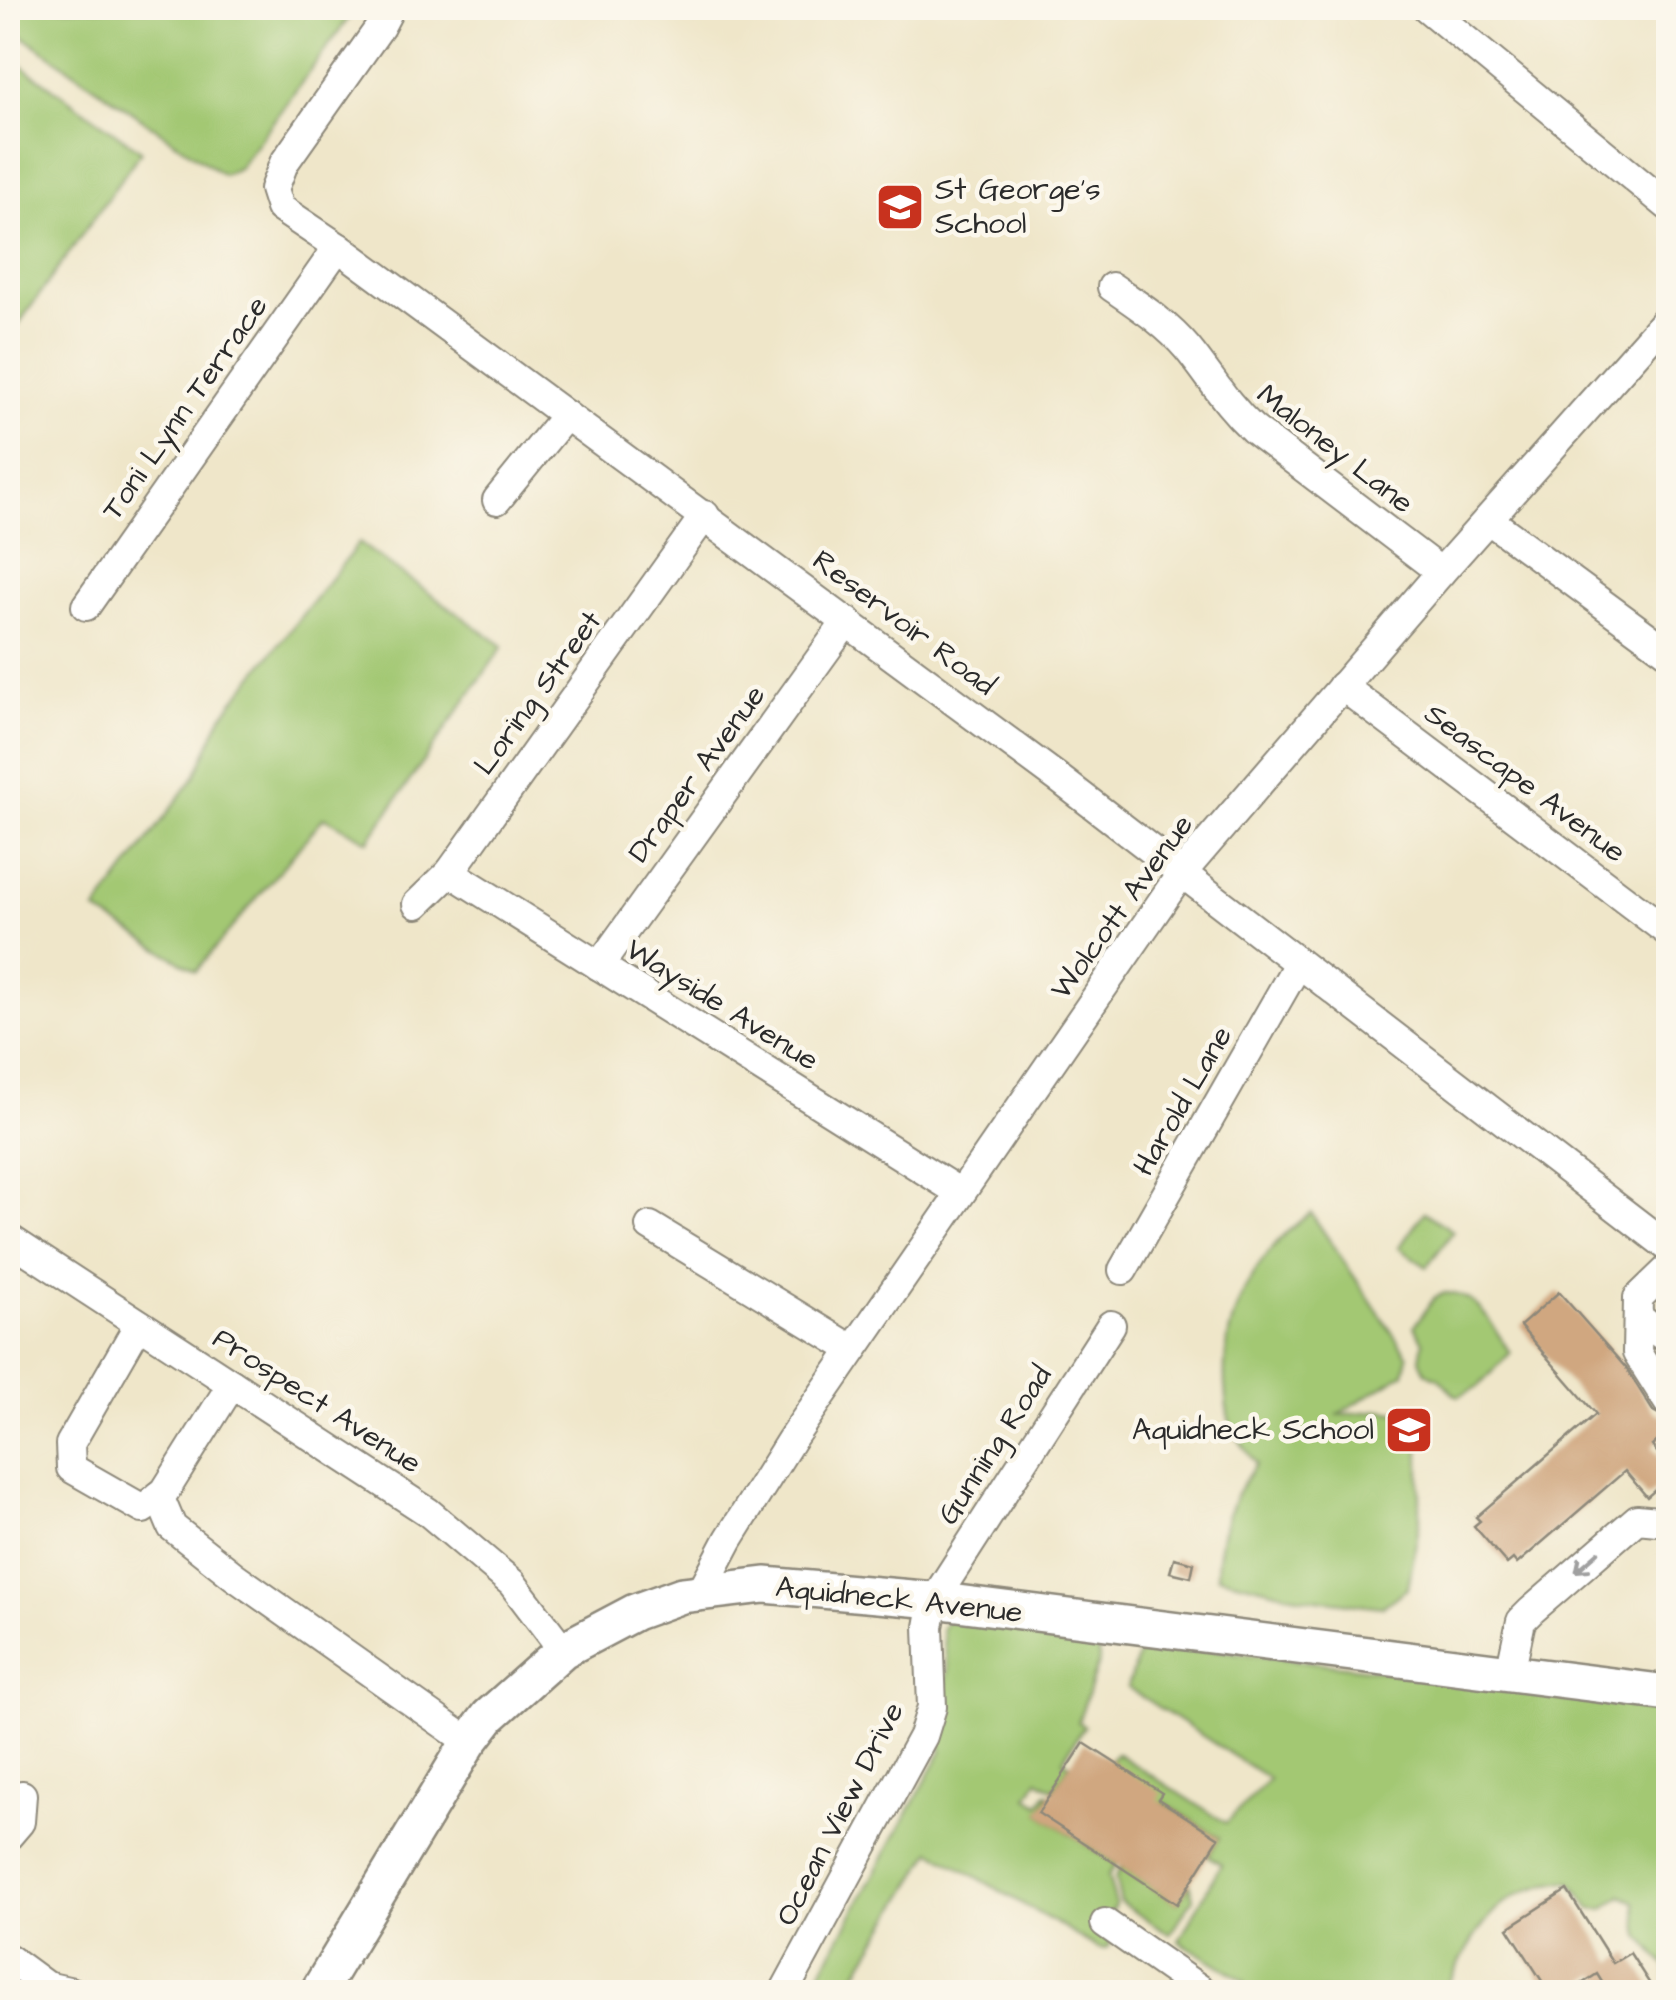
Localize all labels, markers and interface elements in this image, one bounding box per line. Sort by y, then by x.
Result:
place label: St George's School [935,169,1100,245]
school or university icon: St George's School [874,181,926,233]
street label: Toni Lynn Terrace [92,287,279,529]
street label: Maloney Lane [1247,374,1422,524]
street label: Reservoir Road [804,540,1004,706]
street label: Loring Street [464,602,613,784]
street label: Draper Avenue [618,677,776,871]
street label: Seascape Avenue [1416,693,1634,873]
street label: Wolcott Avenue [1041,806,1203,1008]
street label: Wayside Avenue [617,929,827,1082]
street label: Harold Lane [1123,1019,1243,1183]
street label: Prospect Avenue [204,1318,430,1484]
street label: Gunning Road [928,1357,1063,1533]
school or university icon: Aquidneck School [1383,1404,1435,1456]
place label: Aquidneck School [1132,1409,1374,1451]
one-way arrow [1575,1551,1600,1574]
street label: Aquidneck Avenue [774,1566,1024,1634]
street label: Ocean View Drive [765,1695,915,1933]

